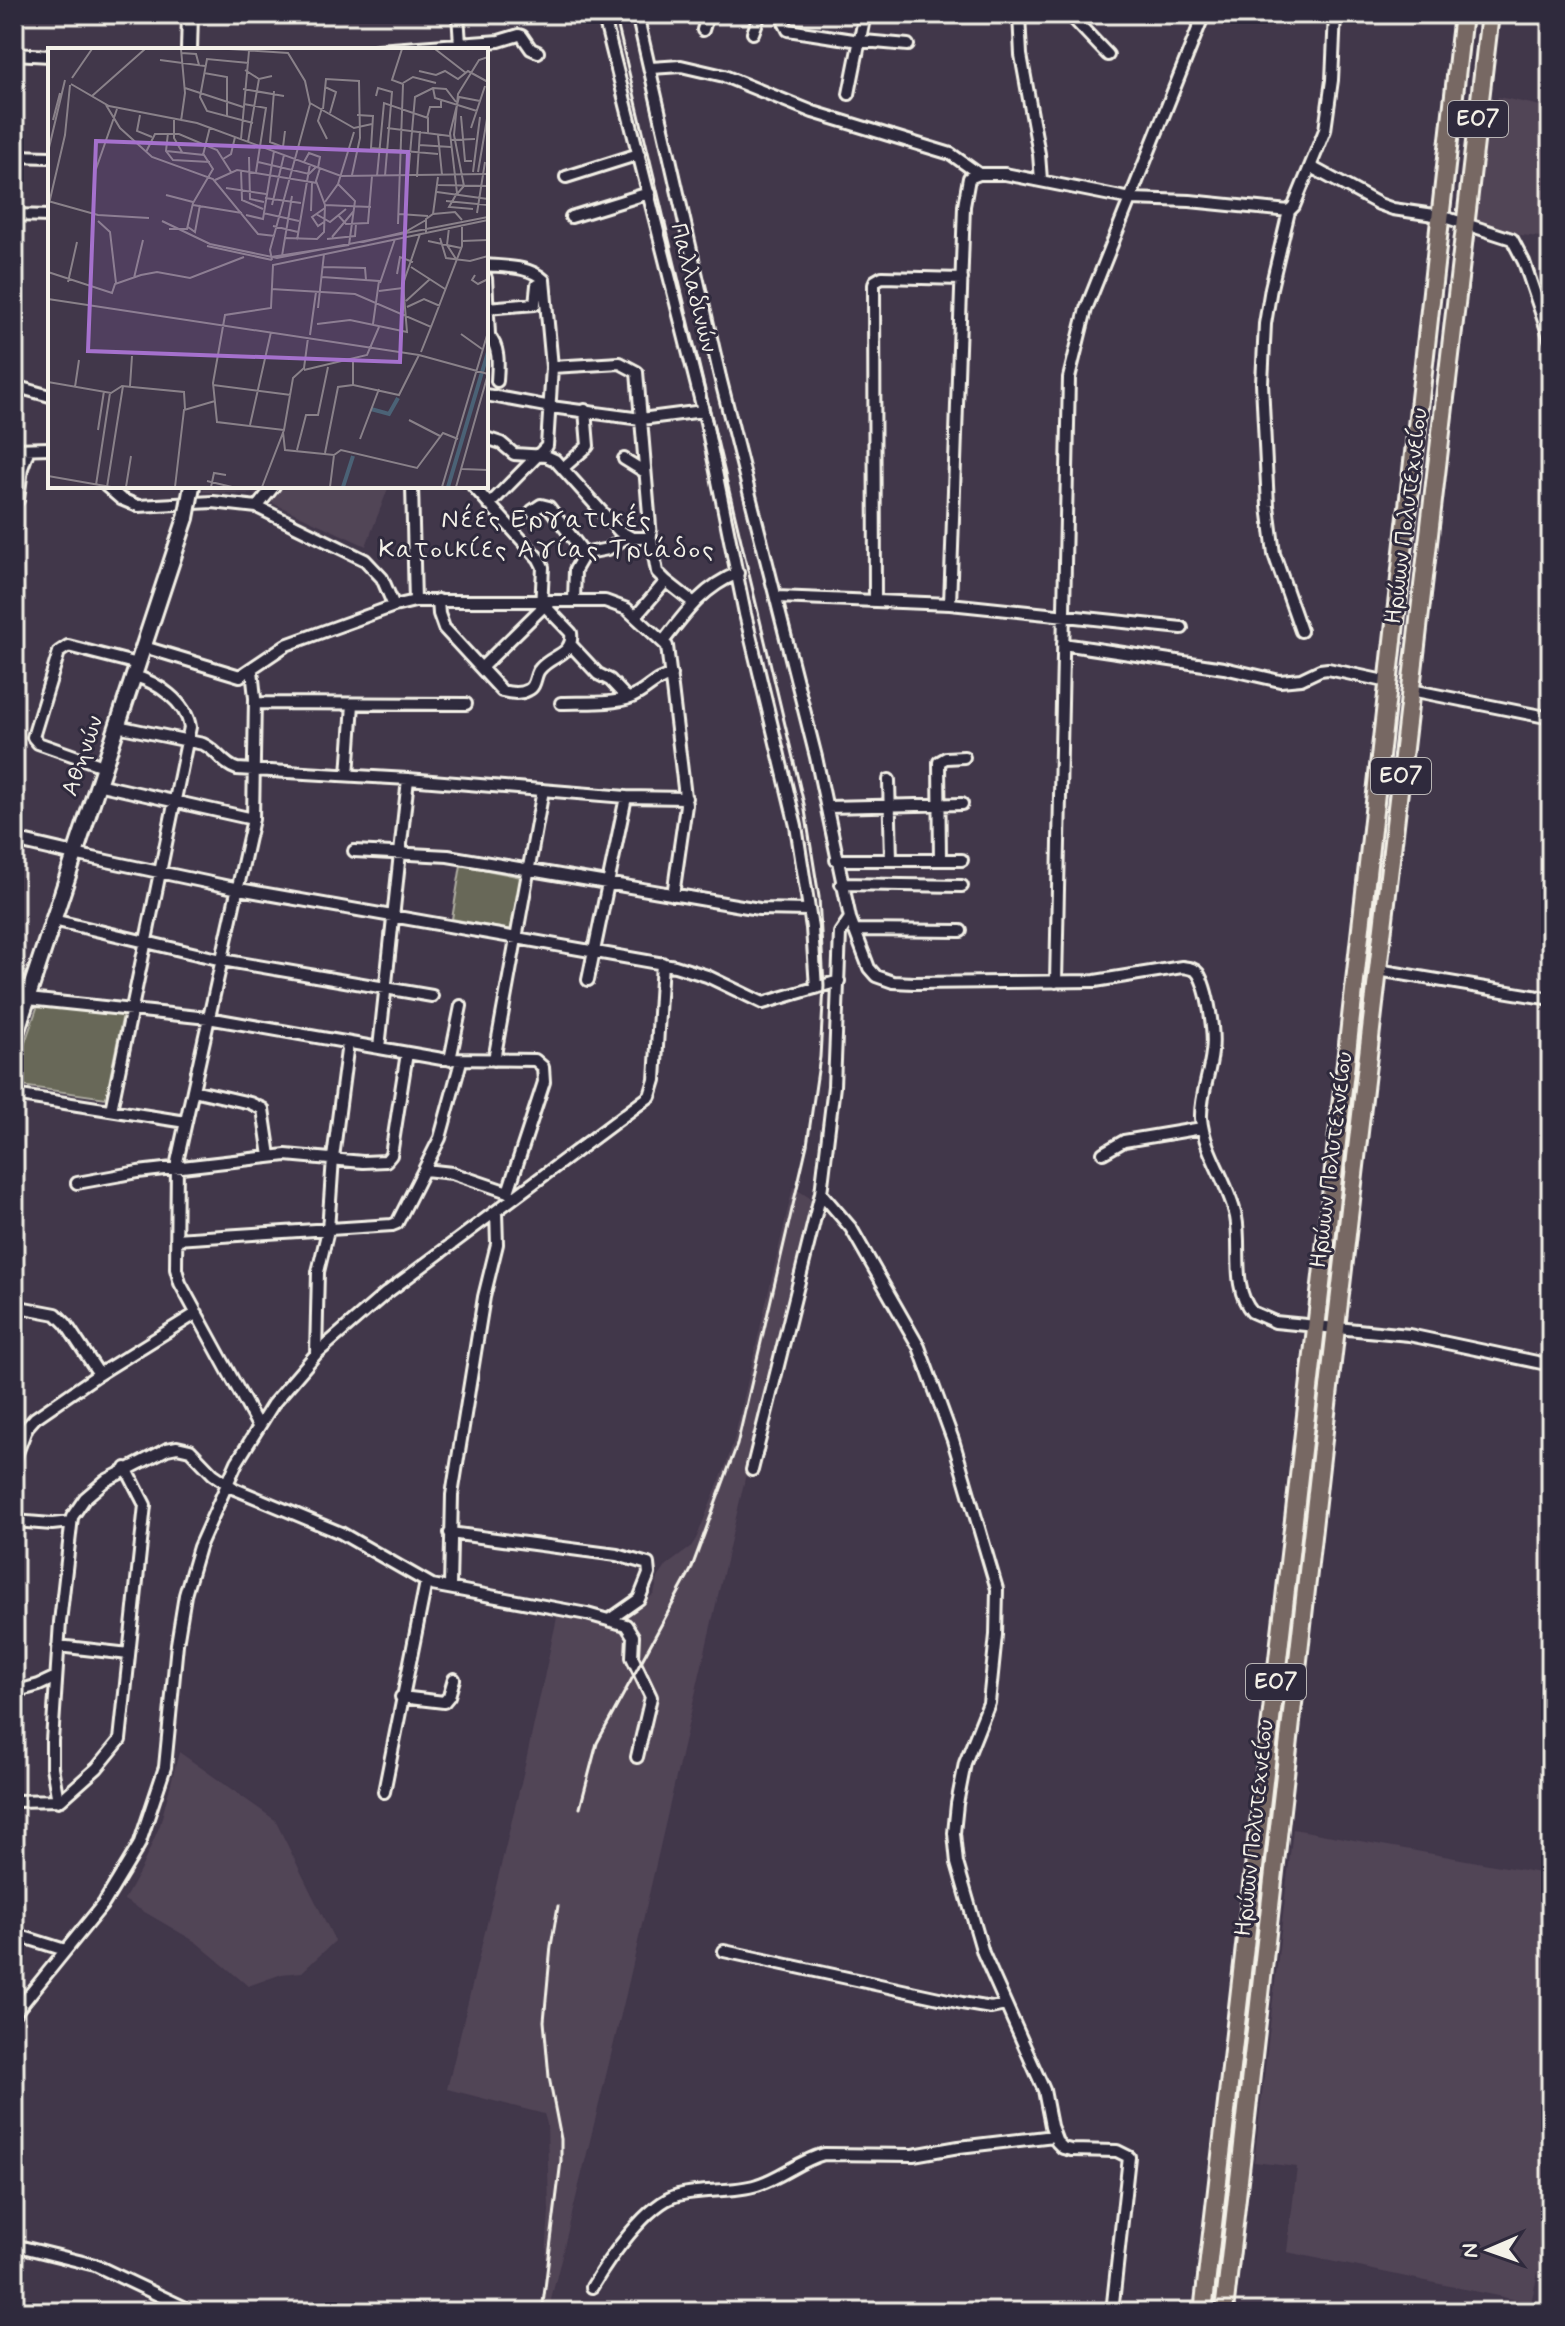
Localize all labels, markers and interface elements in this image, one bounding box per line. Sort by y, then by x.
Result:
inset map [48,48,488,488]
road number: ΕΟ7 [1448,101,1508,137]
street label: Παλλαδινών [662,220,724,356]
street label: Ηρώων Πολυτεχνείου [1378,406,1436,626]
district label: Νέες Εργατικές Κατοικίες Αγίας Τριάδος [378,503,716,567]
street label: Αθηνών [55,712,111,800]
road number: ΕΟ7 [1371,758,1431,794]
street label: Ηρώων Πολυτεχνείου [1303,1050,1361,1270]
road number: ΕΟ7 [1246,1664,1306,1700]
street label: Ηρώων Πολυτεχνείου [1228,1718,1282,1938]
north arrow [1449,2210,1529,2290]
text: N [1457,2243,1485,2258]

